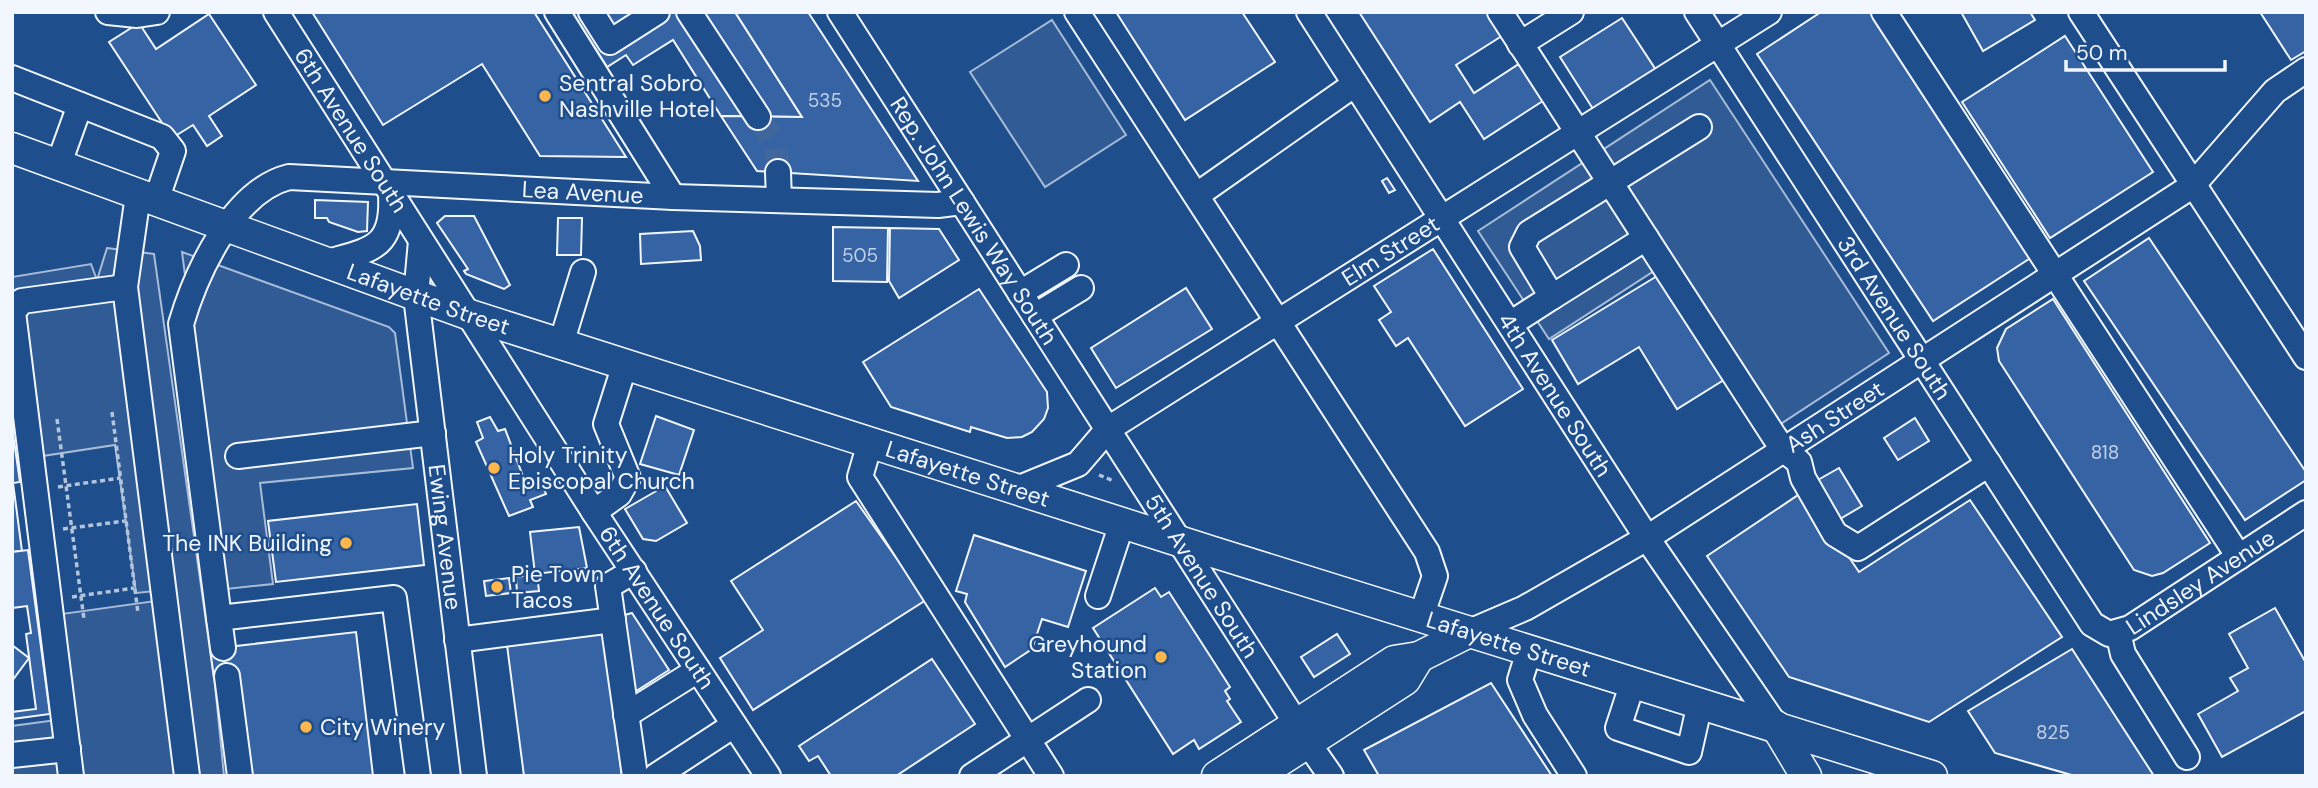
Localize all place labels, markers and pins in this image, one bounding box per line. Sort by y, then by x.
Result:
place label: Sentral Sobro Nashville Hotel [559,68,715,124]
marker: Sentral Sobro Nashville Hotel [537,88,553,104]
place label: Holy Trinity Episcopal Church [508,440,695,496]
marker: Holy Trinity Episcopal Church [486,460,502,476]
place label: The INK Building [162,528,332,558]
marker: The INK Building [338,535,354,551]
place label: Pie Town Tacos [511,559,604,615]
marker: Pie Town Tacos [489,579,505,595]
place label: Greyhound Station [1028,629,1147,685]
marker: Greyhound Station [1153,649,1169,665]
place label: City Winery [320,712,445,742]
marker: City Winery [298,719,314,735]

